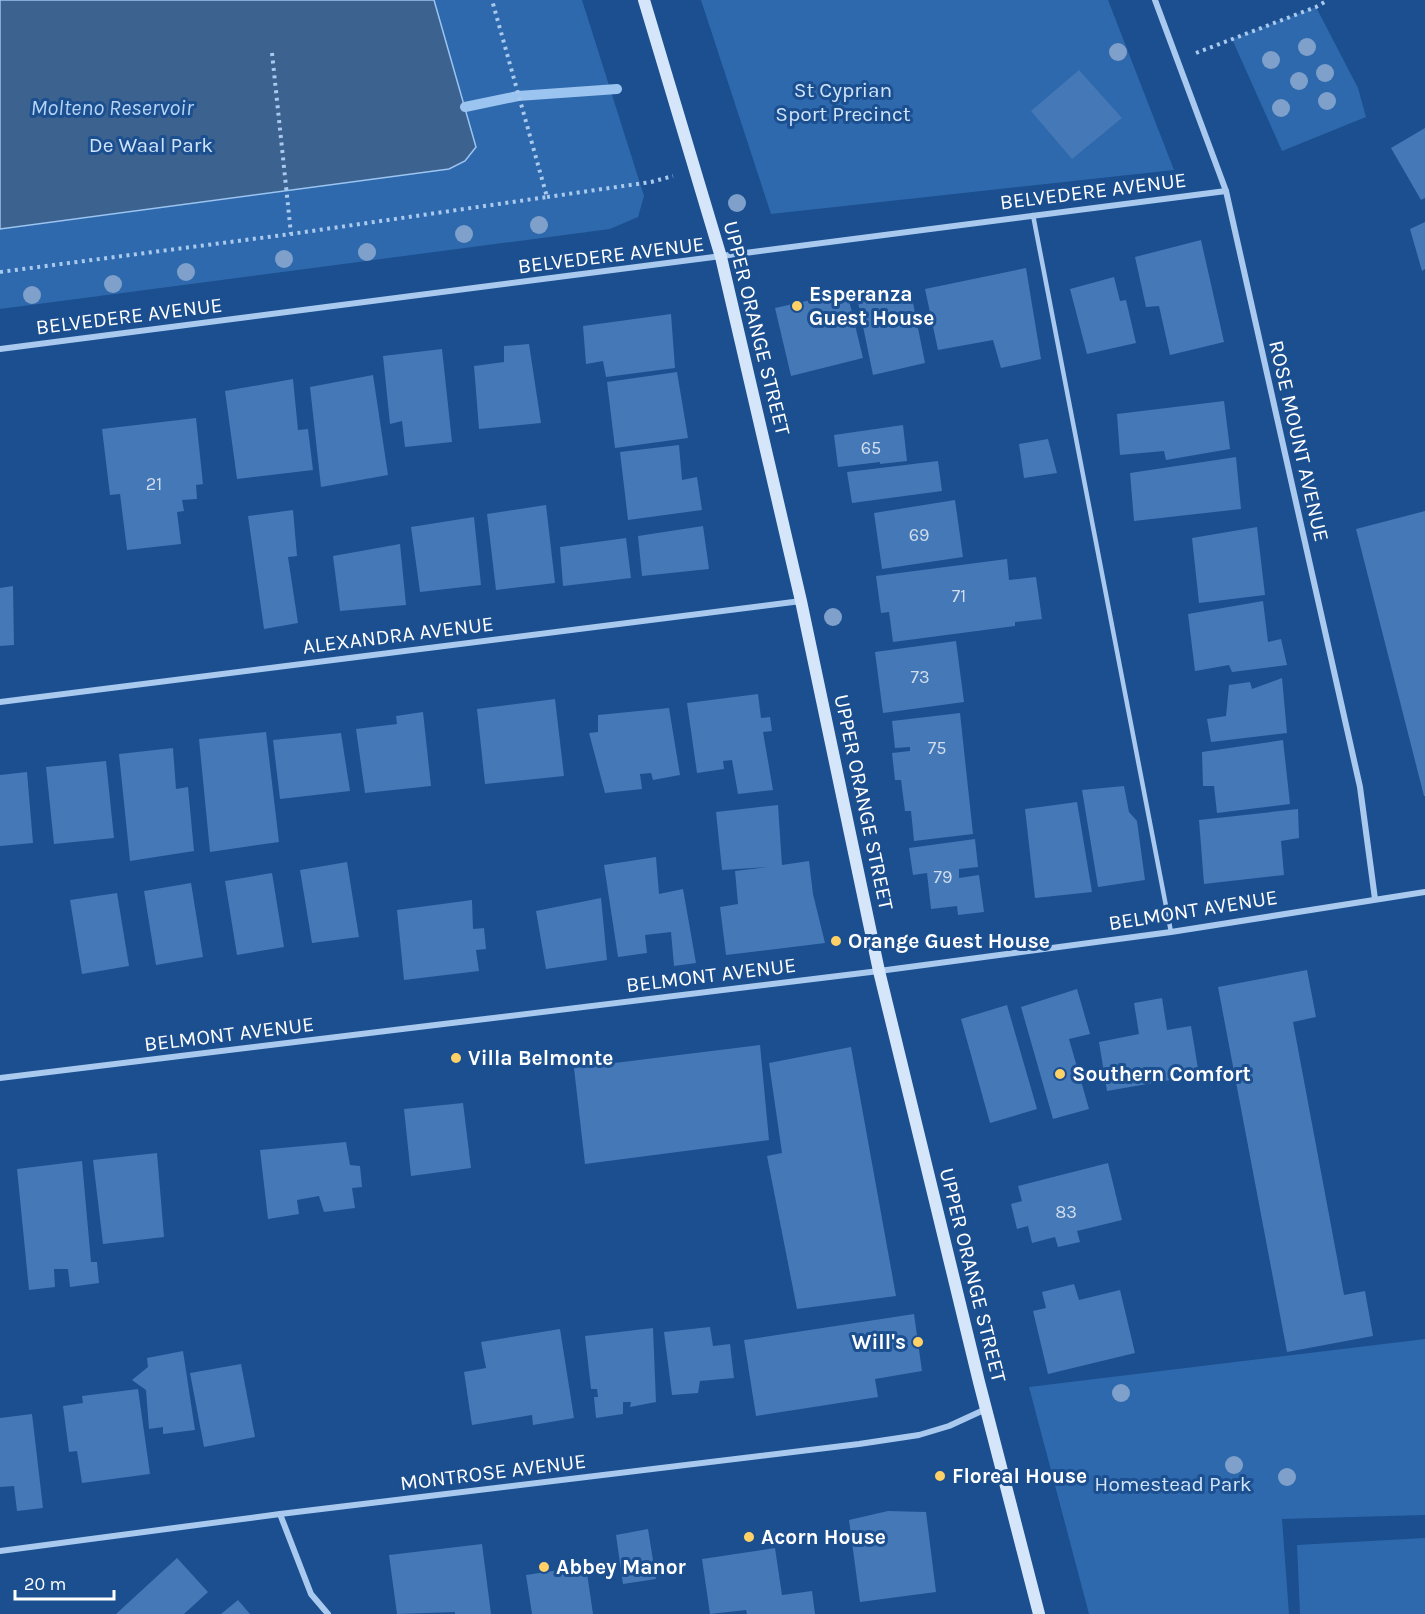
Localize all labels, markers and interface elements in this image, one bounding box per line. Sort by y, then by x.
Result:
park label: St Cyprian Sport Precinct [775,78,911,126]
water label: Molteno Reservoir [31,95,195,121]
park label: De Waal Park [89,133,213,157]
street label: BELVEDERE AVENUE [998,168,1188,214]
street label: UPPER ORANGE STREET [719,218,795,438]
street label: BELVEDERE AVENUE [516,232,706,278]
place label: Esperanza Guest House [809,282,934,330]
street label: BELVEDERE AVENUE [34,293,224,339]
marker: Esperanza Guest House [790,299,804,313]
street label: ROSE MOUNT AVENUE [1264,338,1334,544]
house number: 65 [861,437,881,459]
house number: 21 [146,473,162,495]
house number: 69 [909,524,929,546]
house number: 71 [952,585,966,607]
street label: ALEXANDRA AVENUE [301,611,495,659]
house number: 73 [910,666,930,688]
street label: UPPER ORANGE STREET [829,692,899,913]
house number: 75 [928,737,946,759]
house number: 79 [934,866,952,888]
street label: BELMONT AVENUE [1107,885,1279,935]
place label: Orange Guest House [848,929,1050,953]
marker: Orange Guest House [829,934,843,948]
street label: BELMONT AVENUE [625,953,797,997]
street label: BELMONT AVENUE [143,1012,315,1056]
place label: Villa Belmonte [468,1046,613,1070]
marker: Villa Belmonte [449,1051,463,1065]
place label: Southern Comfort [1072,1062,1251,1086]
marker: Southern Comfort [1053,1067,1067,1081]
street label: UPPER ORANGE STREET [935,1165,1011,1385]
house number: 83 [1055,1201,1077,1223]
place label: Will's [852,1330,906,1354]
marker: Will's [911,1335,925,1349]
street label: MONTROSE AVENUE [399,1449,587,1495]
place label: Floreal House [952,1464,1087,1488]
marker: Floreal House [933,1469,947,1483]
park label: Homestead Park [1094,1472,1252,1496]
place label: Acorn House [761,1525,886,1549]
marker: Acorn House [742,1530,756,1544]
place label: Abbey Manor [556,1555,687,1579]
marker: Abbey Manor [537,1560,551,1574]
scale bar [15,1563,114,1601]
text: 20 m [24,1573,66,1595]

